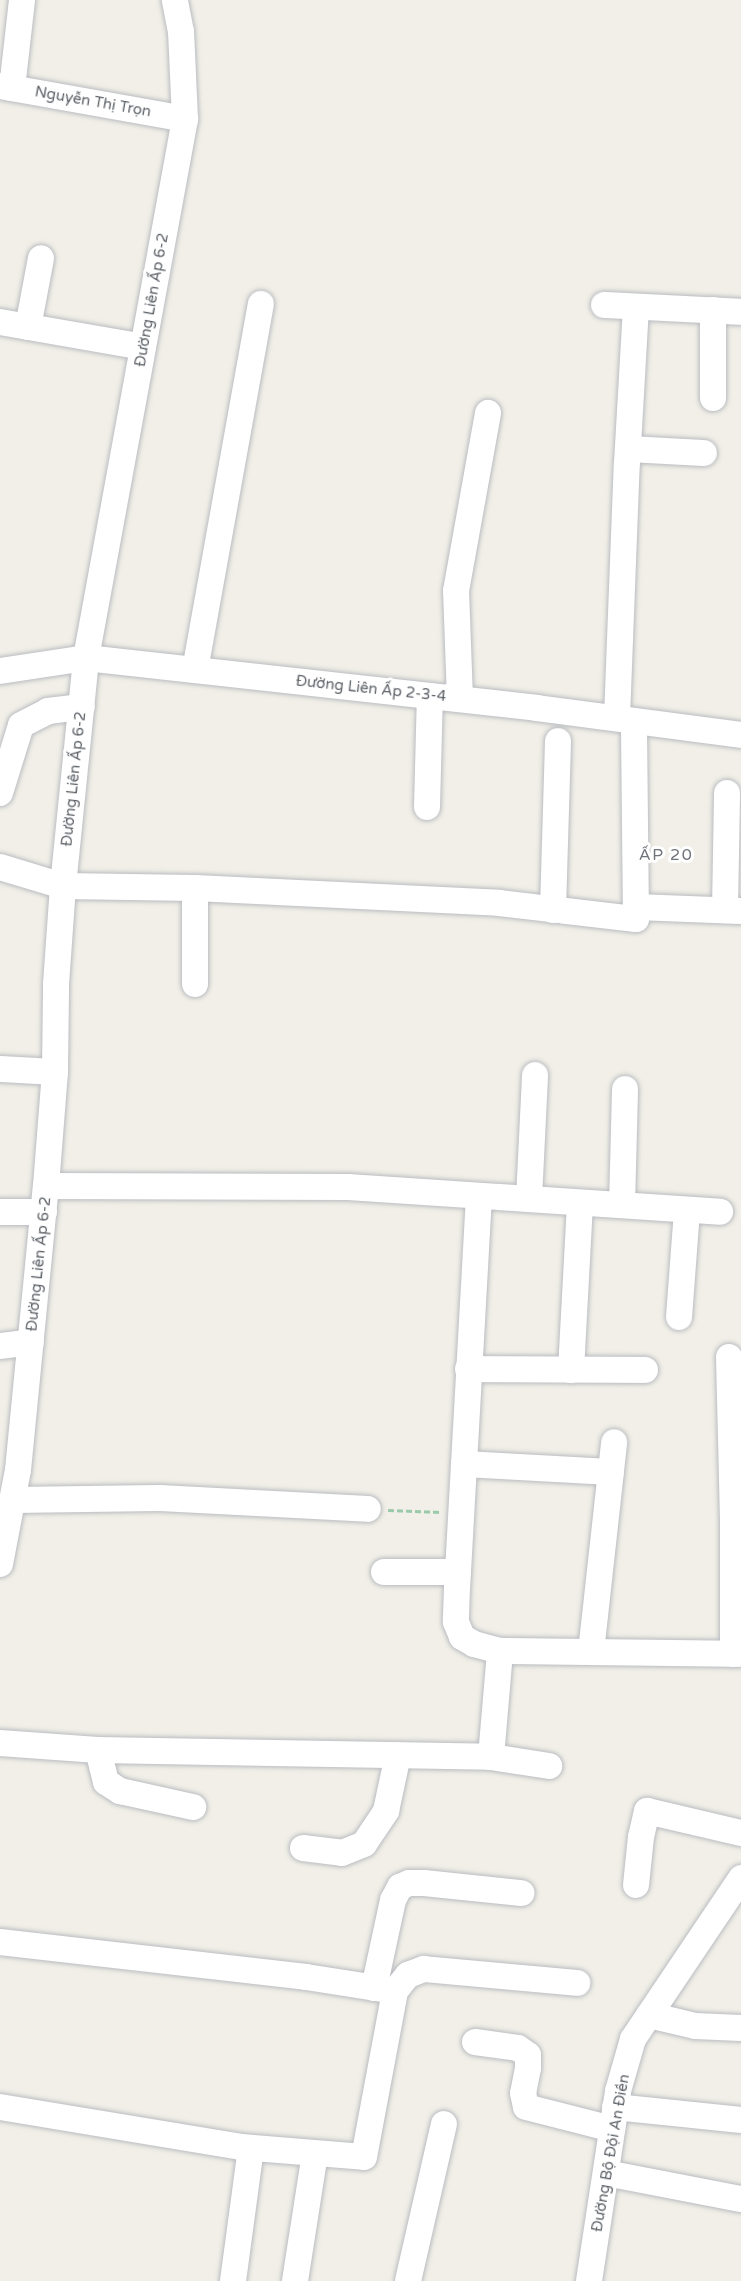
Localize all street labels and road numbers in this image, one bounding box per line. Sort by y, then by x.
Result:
street label: Nguyễn Thị Trọn [33,83,153,121]
street label: Đường Liên Ấp 6-2 [131,232,173,368]
street label: Đường Liên Ấp 2-3-4 [295,672,447,706]
street label: Đường Liên Ấp 6-2 [58,711,90,847]
street label: Đường Liên Ấp 6-2 [23,1196,55,1332]
street label: Đường Bộ Đội An Điền [588,2073,634,2233]

